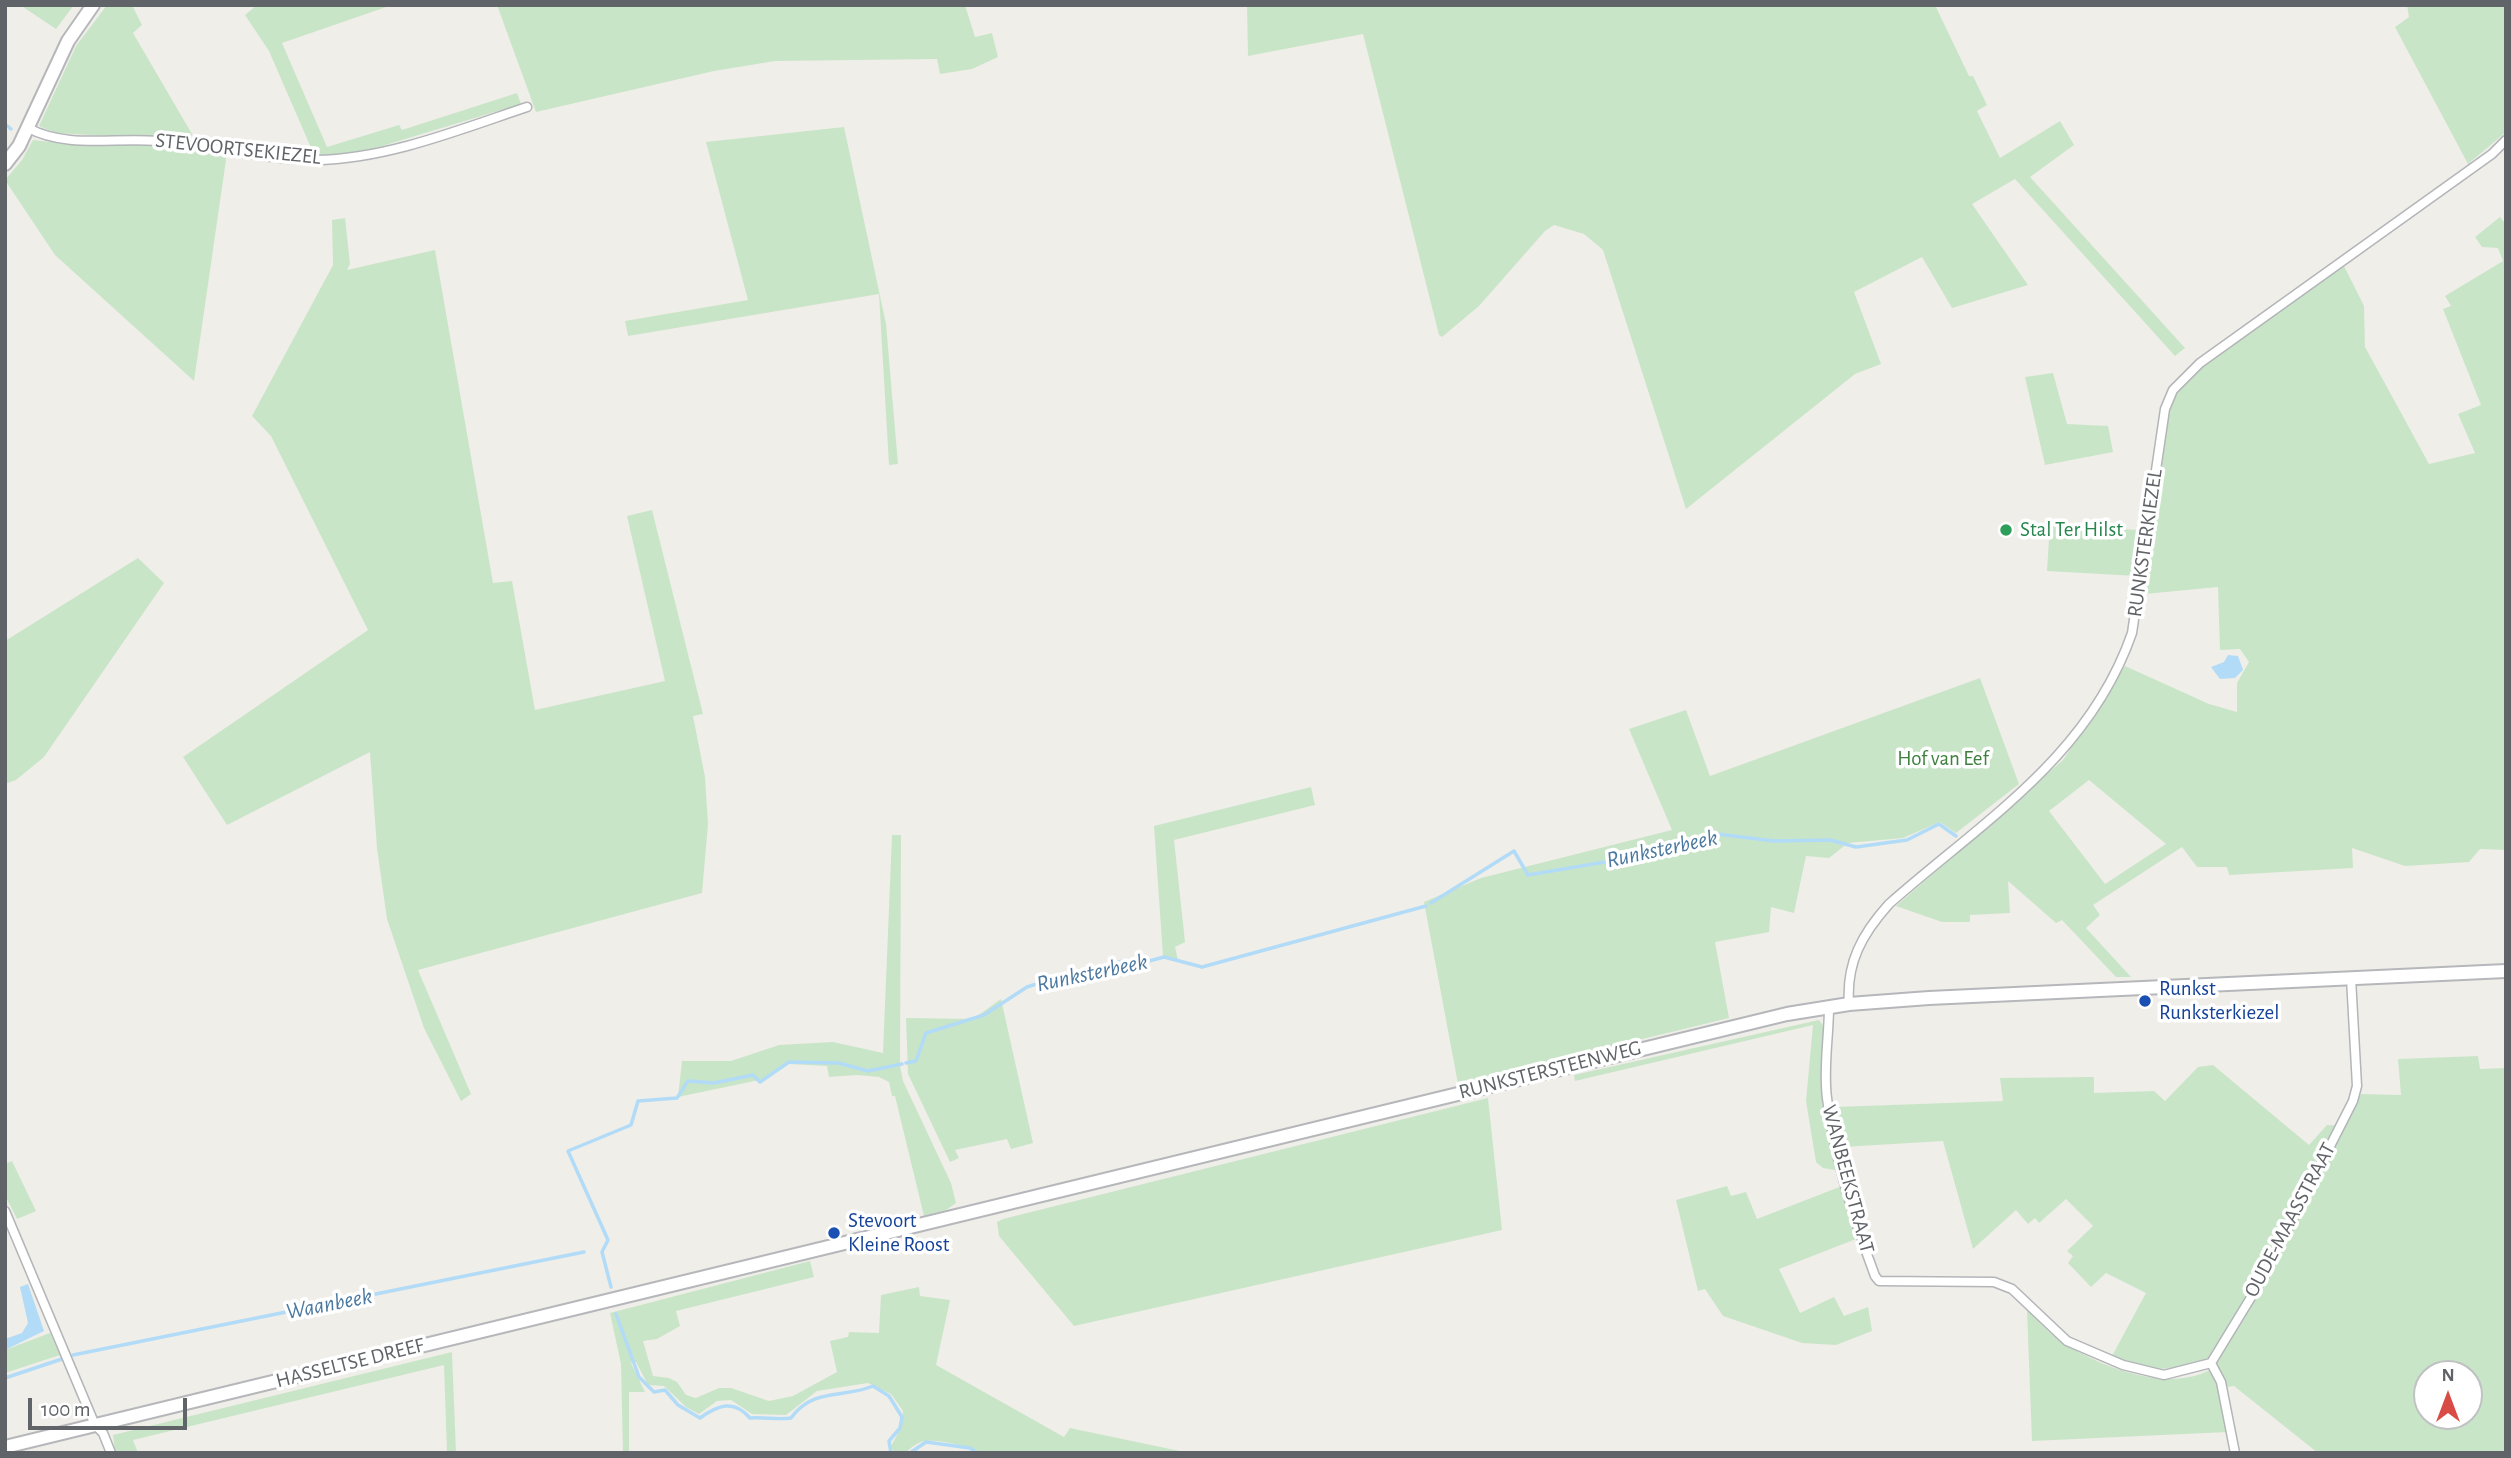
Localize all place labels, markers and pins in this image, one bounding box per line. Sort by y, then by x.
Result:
place label: Stal Ter Hilst [2020,517,2123,543]
marker: Stal Ter Hilst [1998,522,2014,538]
place label: Runkst Runksterkiezel [2159,976,2279,1026]
marker: Runkst Runksterkiezel [2137,993,2153,1009]
place label: Stevoort Kleine Roost [848,1208,949,1258]
marker: Stevoort Kleine Roost [826,1225,842,1241]

